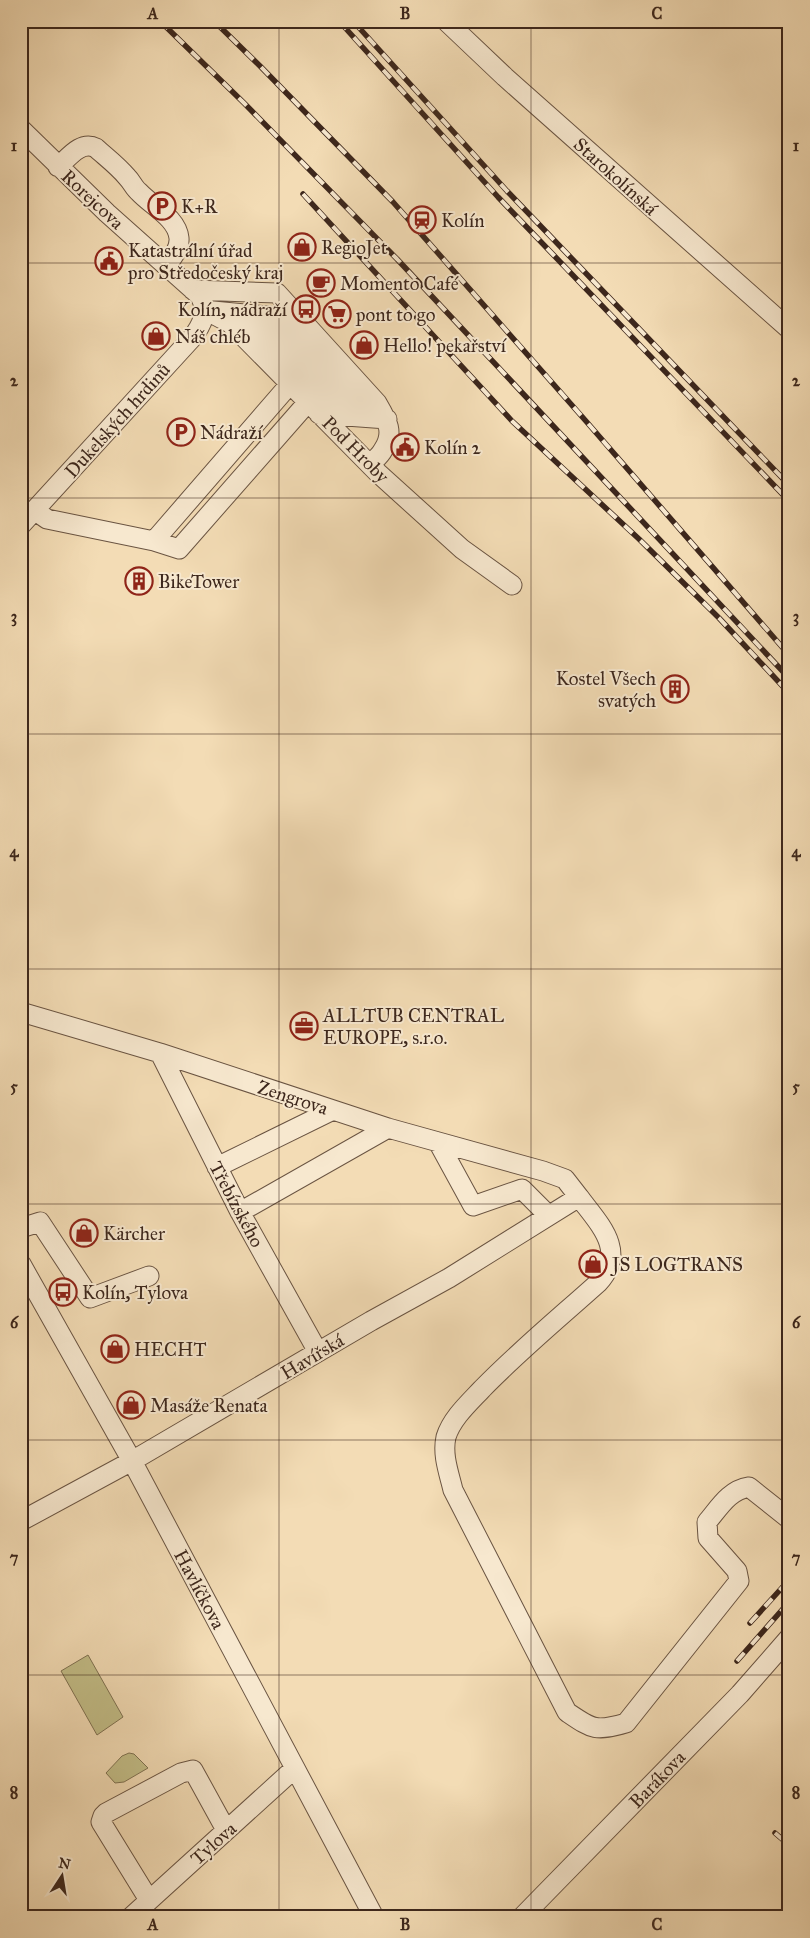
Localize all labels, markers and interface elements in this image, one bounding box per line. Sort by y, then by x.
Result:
text: A [147,4,159,23]
text: B [400,4,410,23]
text: C [652,4,663,23]
street label: Starokolínská [569,133,663,221]
text: 1 [11,136,18,155]
text: 1 [793,136,800,155]
street label: Rorejcova [57,165,129,235]
parking icon: K+R [147,191,177,221]
place label: K+R [181,195,218,218]
station icon: Kolín [407,205,437,235]
place label: Kolín [441,209,485,232]
shop icon: RegioJet [287,232,317,262]
place label: RegioJet [321,236,388,260]
place label: Katastrální úřad pro Středočeský kraj [127,239,283,284]
public building icon: Katastrální úřad pro Středočeský kraj [94,246,124,276]
cafe icon: Momento Café [306,268,336,298]
place label: Momento Café [340,272,459,295]
bus stop icon: Kolín, nádraží [291,294,321,324]
place label: Kolín, nádraží [178,298,288,321]
supermarket icon: pont to go [322,299,352,329]
place label: pont to go [355,303,436,327]
shop icon: Náš chléb [141,321,171,351]
place label: Náš chléb [175,325,251,348]
shop icon: Hello! pekařství [349,330,379,360]
place label: Hello! pekařství [383,334,507,357]
street label: Dukelských hrdinů [60,358,175,483]
text: 2 [10,371,19,390]
text: 2 [792,371,801,390]
street label: Pod Hroby [318,411,395,488]
parking icon: Nádraží [166,417,196,447]
place label: Nádraží [200,421,263,444]
public building icon: Kolín 2 [390,432,420,462]
place label: Kolín 2 [424,436,482,459]
building icon: BikeTower [124,566,154,596]
place label: BikeTower [158,570,240,593]
text: 3 [11,607,17,627]
text: 3 [793,607,799,627]
place label: Kostel Všech svatých [556,667,656,712]
building icon: Kostel Všech svatých [660,674,690,704]
text: 4 [10,842,20,862]
text: 4 [792,842,802,862]
place label: ALLTUB CENTRAL EUROPE, s.r.o. [322,1004,504,1049]
office icon: ALLTUB CENTRAL EUROPE, s.r.o. [289,1011,319,1041]
street label: Zengrova [254,1075,332,1121]
text: 5 [10,1077,18,1096]
text: 5 [792,1077,800,1096]
street label: Třebízského [204,1157,269,1251]
shop icon: Kärcher [69,1218,99,1248]
place label: Kärcher [103,1222,166,1245]
shop icon: JS LOGTRANS [578,1249,608,1279]
place label: JS LOGTRANS [610,1253,743,1277]
bus stop icon: Kolín, Tylova [48,1277,78,1307]
place label: Kolín, Tylova [82,1281,189,1304]
text: 6 [10,1313,19,1332]
text: 6 [792,1313,801,1332]
street label: Havířská [277,1328,349,1384]
shop icon: HECHT [100,1334,130,1364]
place label: HECHT [134,1338,206,1361]
shop icon: Masáže Renata [116,1390,146,1420]
place label: Masáže Renata [150,1394,269,1417]
street label: Havlíčkova [169,1545,231,1634]
text: 7 [10,1548,19,1567]
text: 7 [792,1548,801,1567]
street label: Barákova [624,1745,691,1813]
text: 8 [10,1783,18,1802]
text: 8 [792,1783,800,1802]
street label: Tylova [186,1816,242,1870]
north arrow [38,1850,88,1900]
text: N [57,1854,72,1873]
text: A [147,1915,159,1934]
text: B [400,1915,410,1934]
text: C [652,1915,663,1934]

